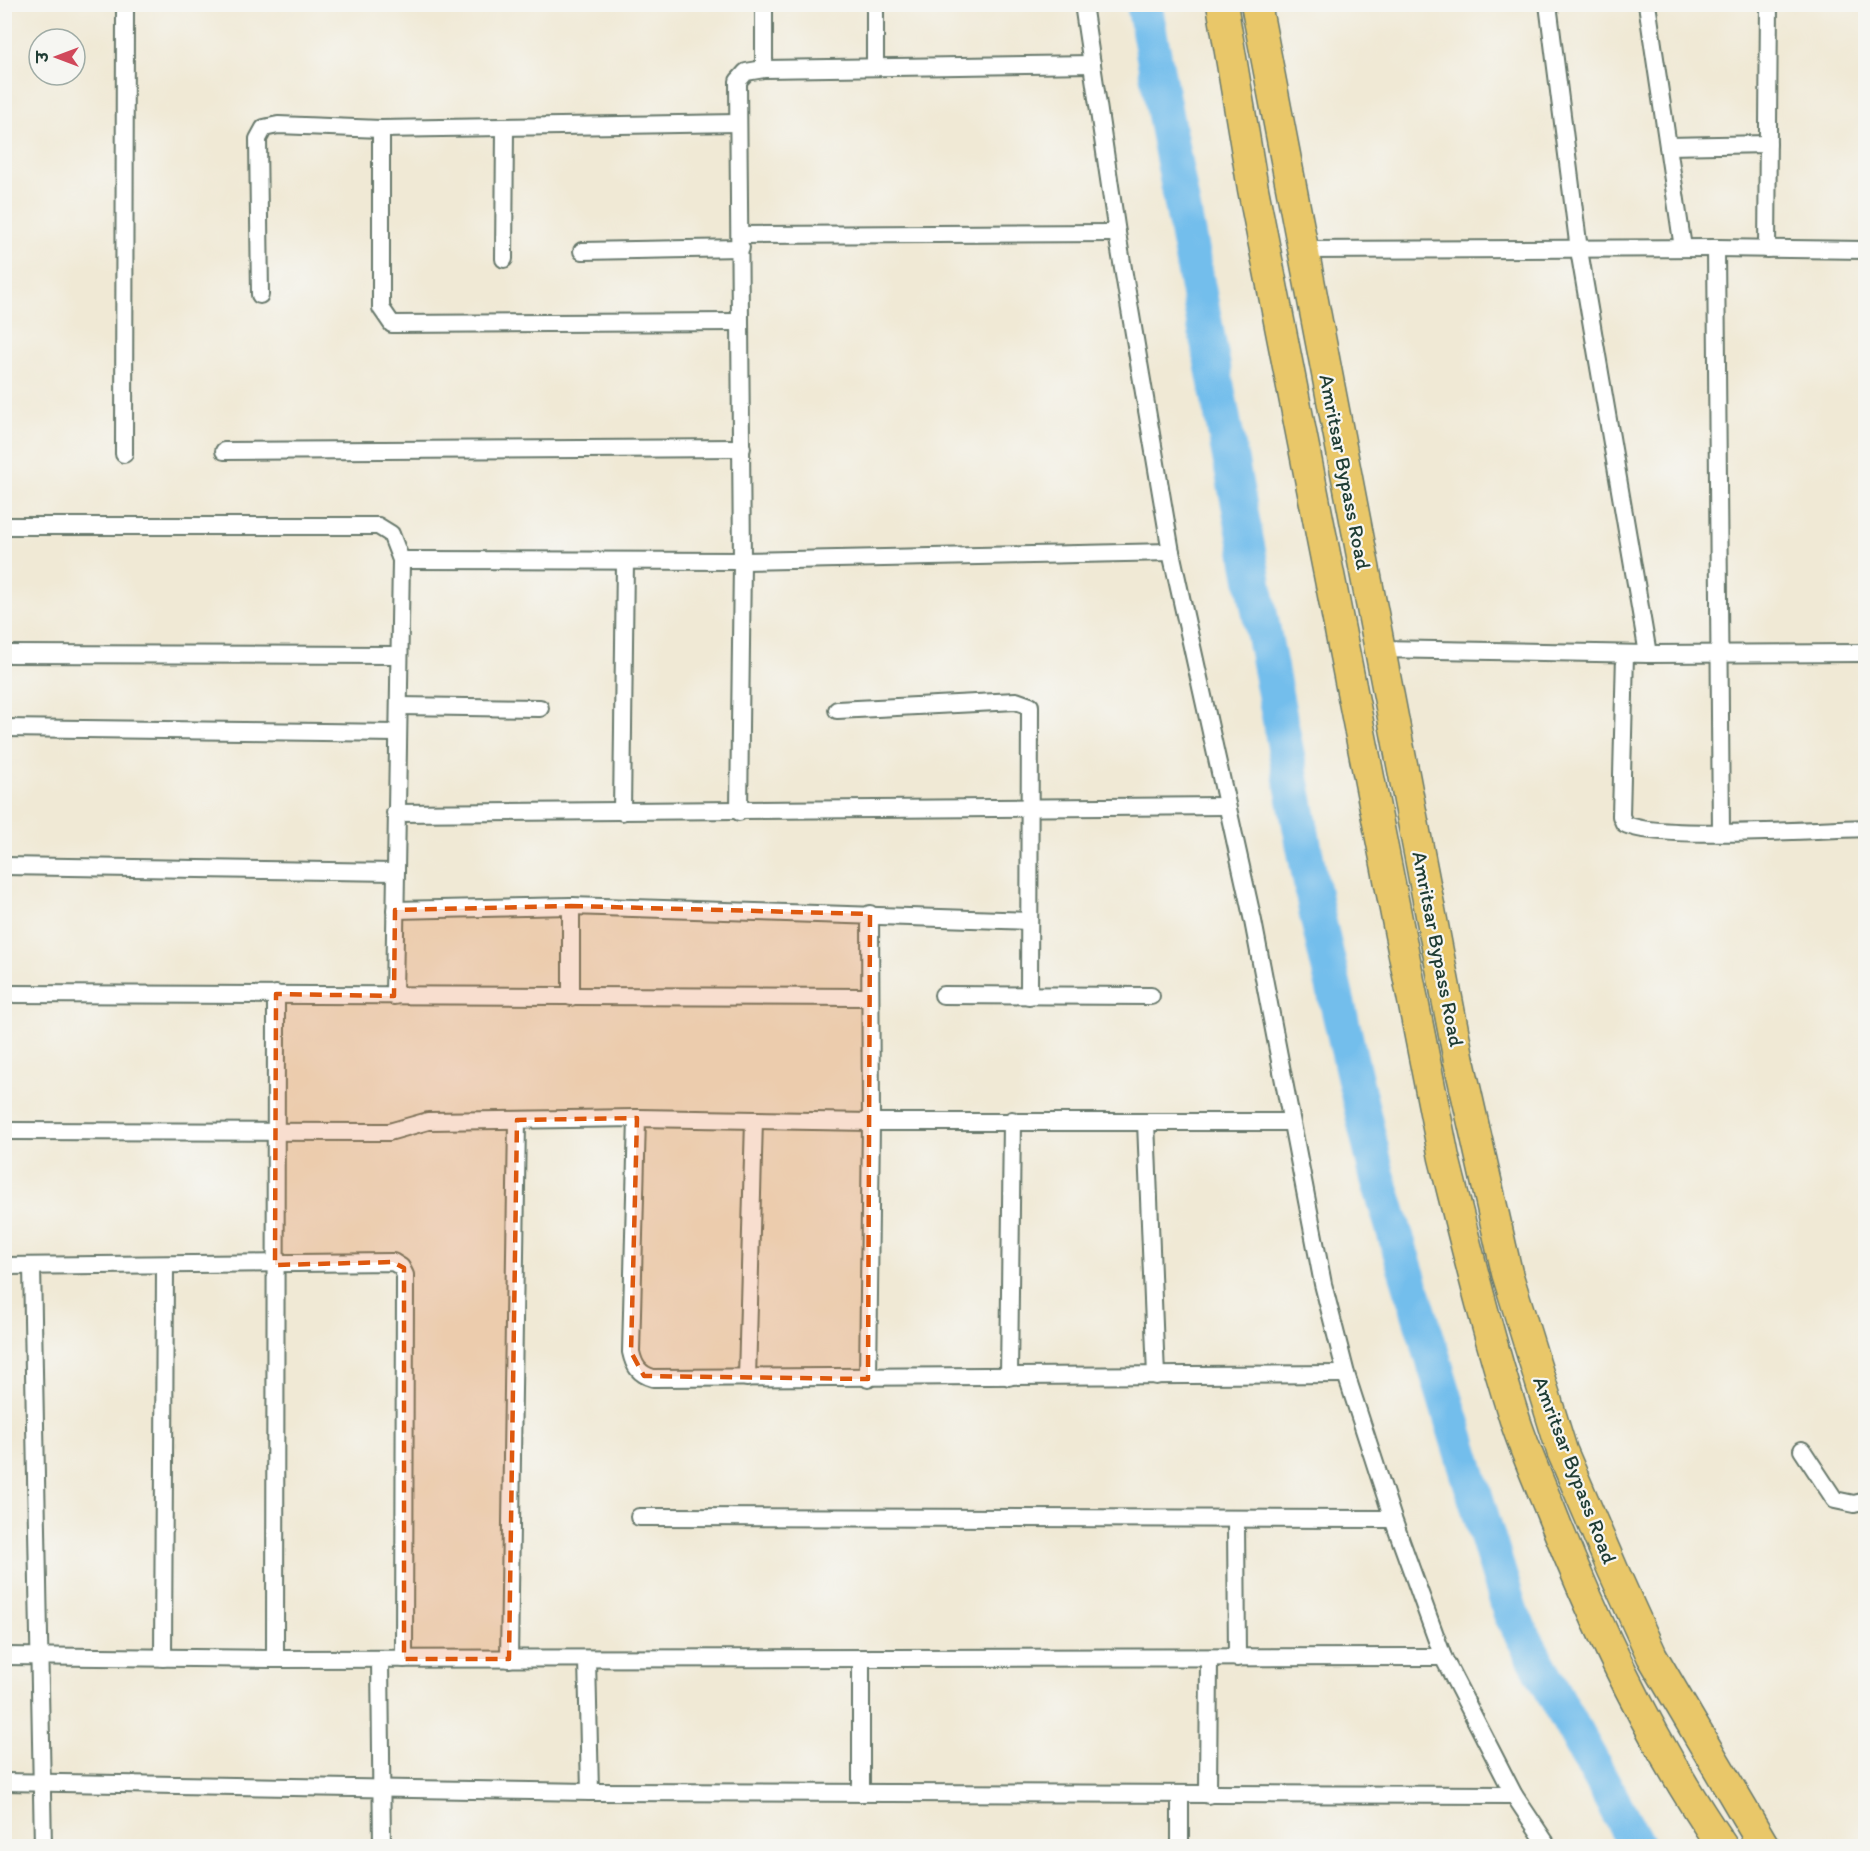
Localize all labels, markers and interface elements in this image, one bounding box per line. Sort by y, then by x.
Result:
north arrow [27,27,87,87]
text: उ [33,50,52,64]
street label: Amritsar Bypass Road [1314,372,1377,572]
street label: Amritsar Bypass Road [1407,849,1470,1049]
street label: Amritsar Bypass Road [1528,1373,1623,1568]

